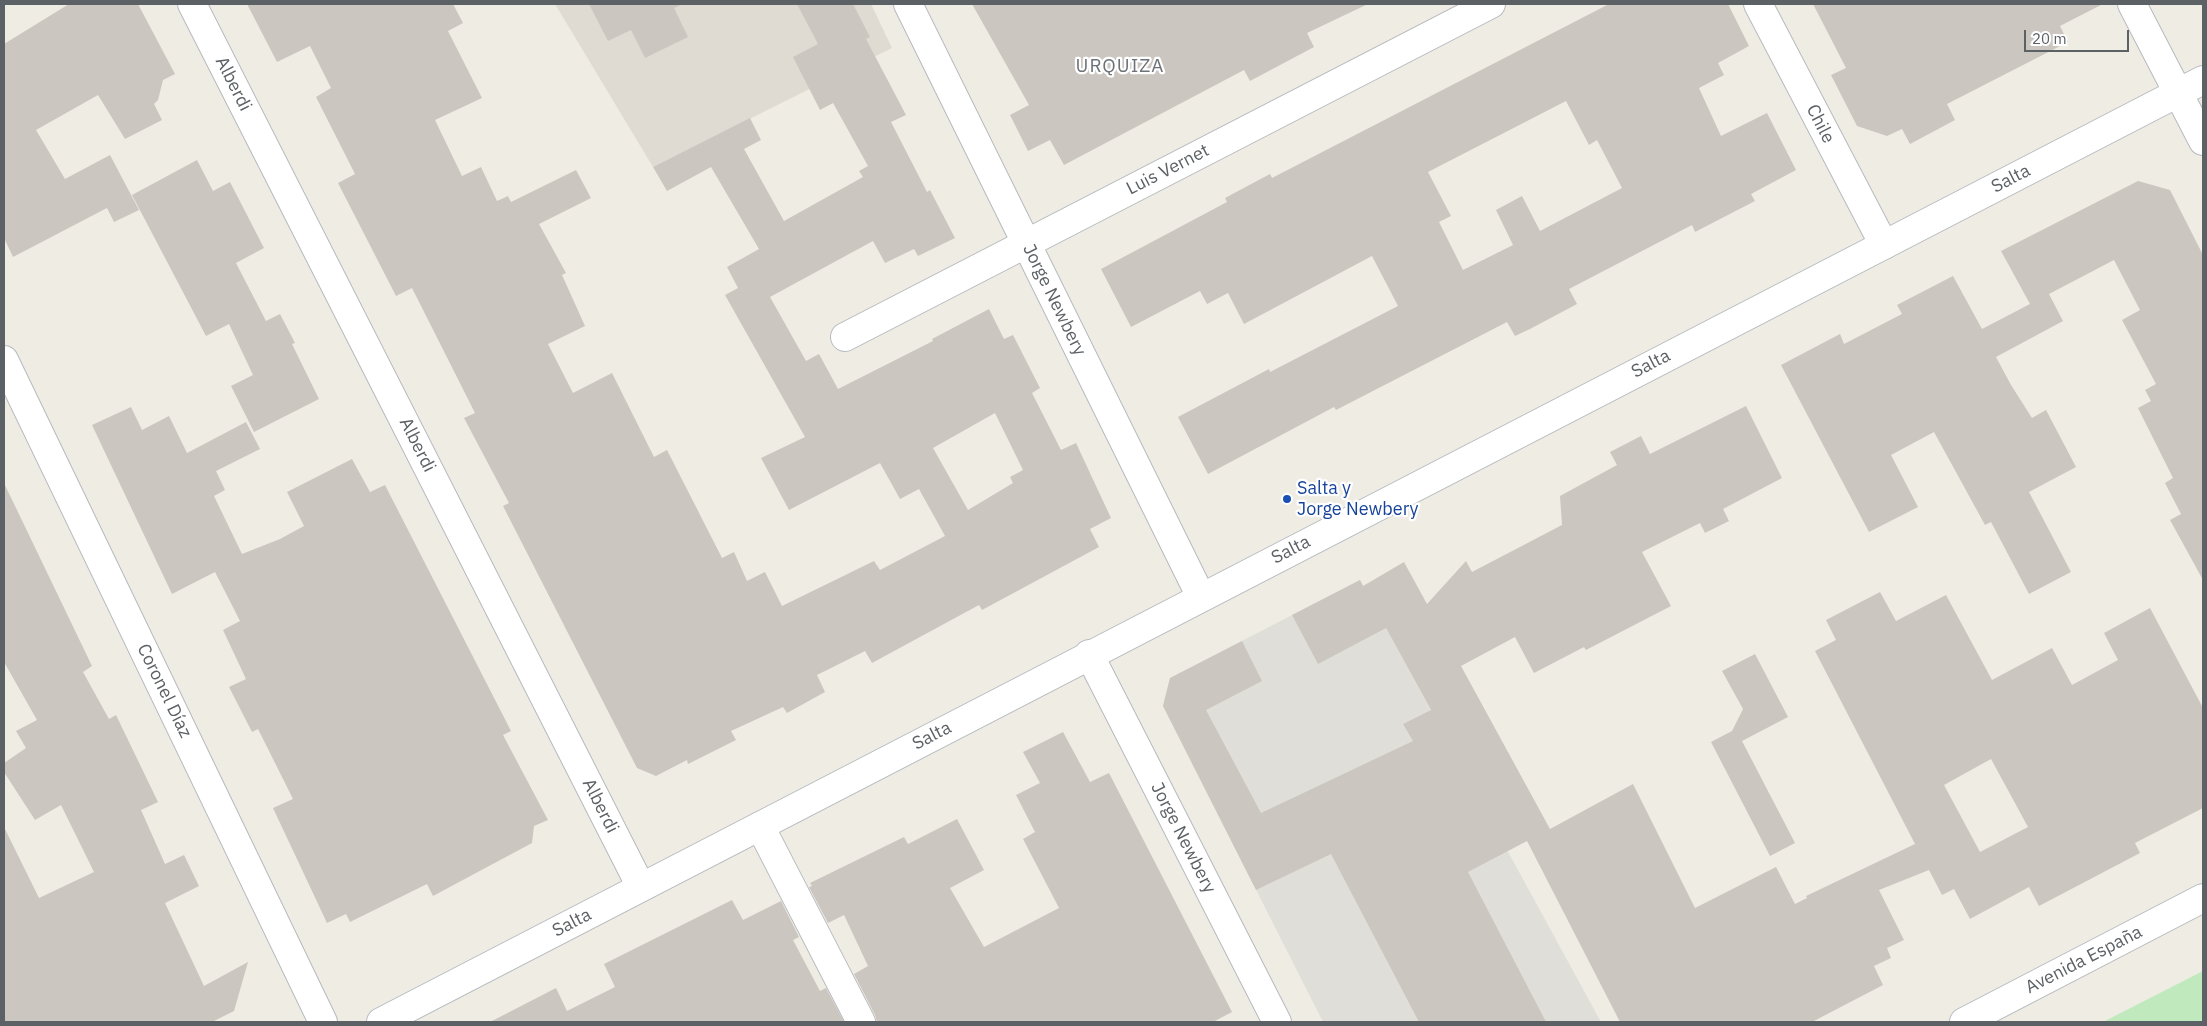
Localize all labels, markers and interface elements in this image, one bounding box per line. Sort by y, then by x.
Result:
scale bar [2027,20,2132,52]
text: 20 m [2032,29,2067,48]
street label: Alberdi [210,53,256,115]
district label: URQUIZA [1075,56,1165,78]
street label: Chile [1801,101,1839,147]
street label: Luis Vernet [1123,140,1213,200]
street label: Salta [1988,160,2034,198]
street label: Jorge Newbery [1018,241,1090,359]
street label: Salta [1628,345,1674,383]
street label: Alberdi [394,414,440,476]
place label: Salta y Jorge Newbery [1297,478,1418,520]
marker: Salta y Jorge Newbery [1281,493,1293,505]
street label: Salta [1268,531,1314,569]
street label: Coronel Díaz [132,641,196,741]
street label: Salta [909,717,955,755]
street label: Alberdi [577,775,623,837]
street label: Jorge Newbery [1146,779,1220,897]
street label: Salta [549,904,595,942]
street label: Avenida España [2022,921,2146,999]

